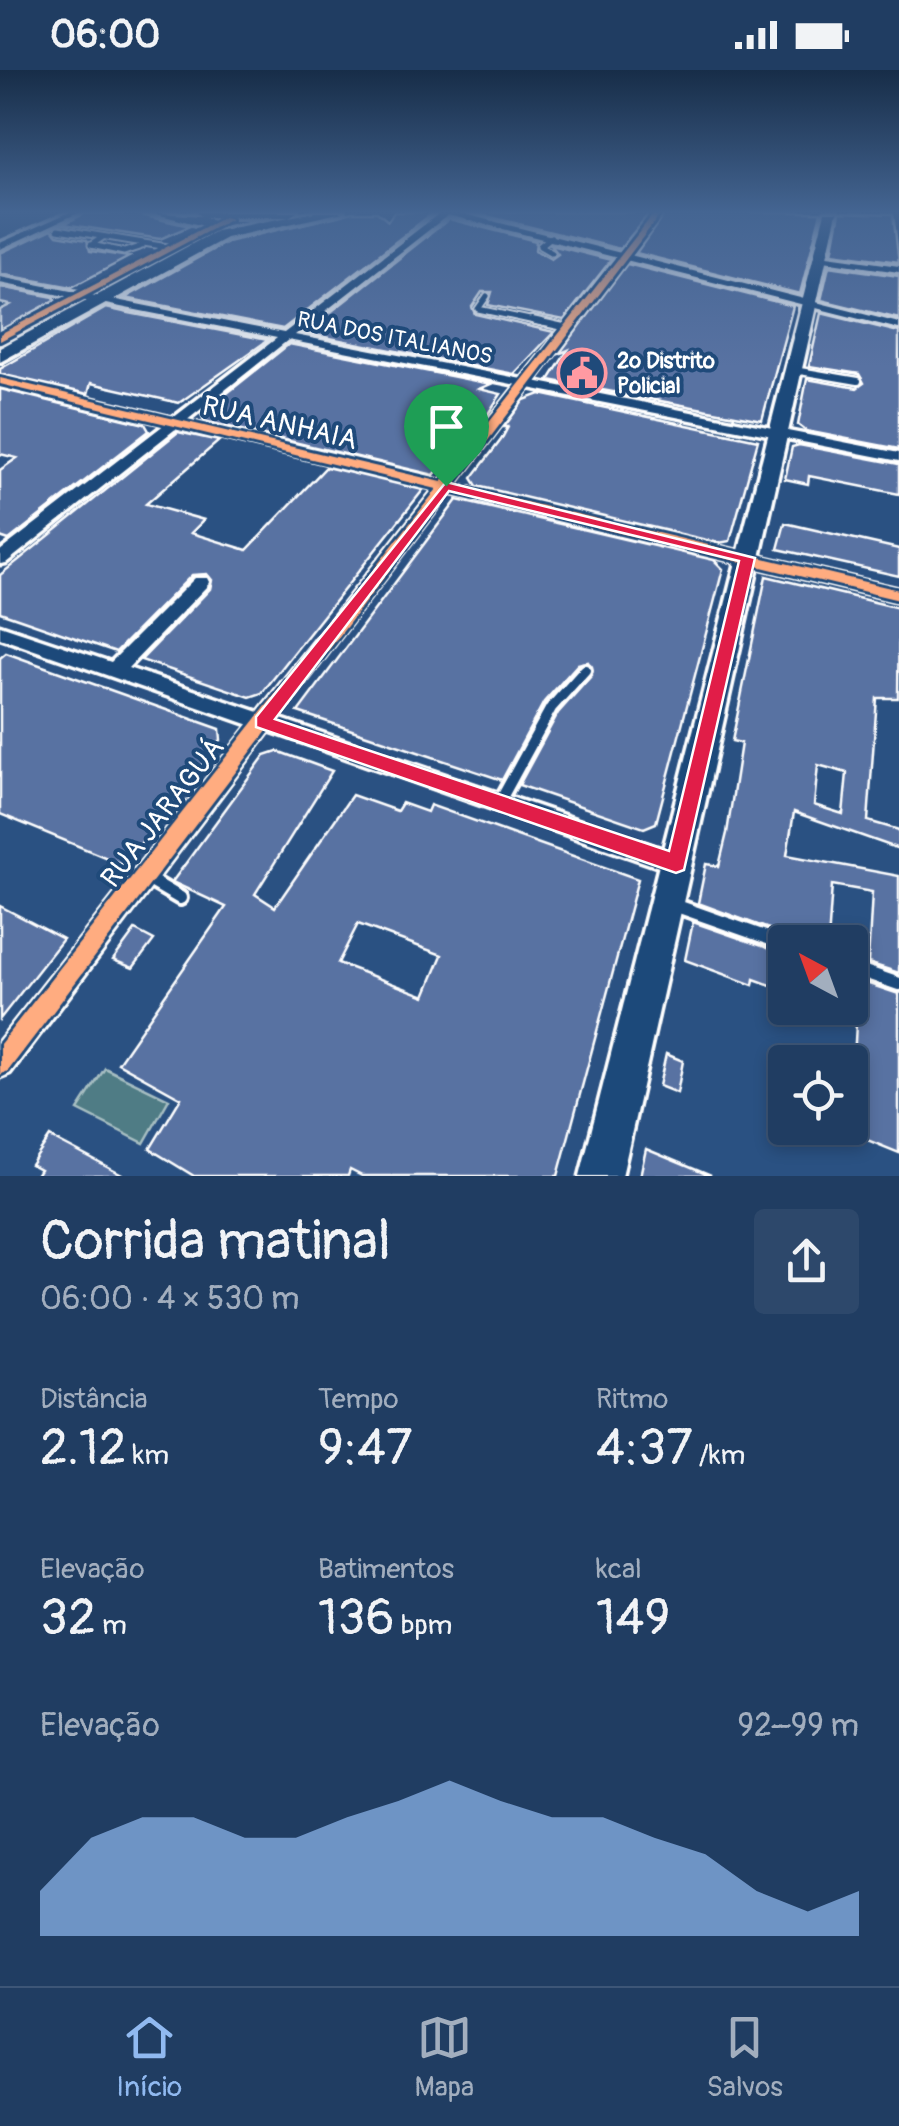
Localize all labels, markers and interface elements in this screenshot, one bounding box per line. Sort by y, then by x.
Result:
text: 06:00 [50,11,160,59]
street label: RUA DOS ITALIANOS [295,305,495,371]
public building icon: 2º Distrito Policial [556,347,608,399]
place label: 2º Distrito Policial [617,347,715,400]
pin [404,384,489,487]
street label: RUA ANHAIA [199,389,361,458]
icon: arrive [419,399,474,454]
street label: RUA JARAGUÁ [94,731,233,895]
north arrow [768,925,868,1025]
map controls [768,925,868,1145]
button: locate [768,1045,868,1145]
text: Corrida matinal [40,1207,391,1276]
button: share [754,1209,859,1314]
text: 06:00 · 4 × 530 m [40,1279,299,1319]
text: Distância [40,1382,147,1417]
text: Tempo [318,1382,399,1417]
text: Ritmo [596,1382,668,1417]
text: 2.12 [40,1417,126,1480]
text: 9:47 [318,1417,413,1480]
text: 4:37 [596,1417,693,1480]
text: km [126,1438,169,1473]
text: /km [693,1438,745,1473]
text: Elevação [40,1552,145,1587]
text: Batimentos [318,1552,454,1587]
text: kcal [596,1552,642,1587]
text: 32 [40,1587,96,1650]
text: 136 [318,1587,395,1650]
text: 149 [596,1587,670,1650]
text: m [96,1608,127,1643]
text: bpm [395,1608,452,1643]
text: Elevação [40,1706,160,1746]
text: 92–99 m [737,1706,859,1746]
tab: Início [116,2010,182,2105]
tab: Mapa [415,2010,474,2105]
tab: Salvos [707,2010,783,2105]

